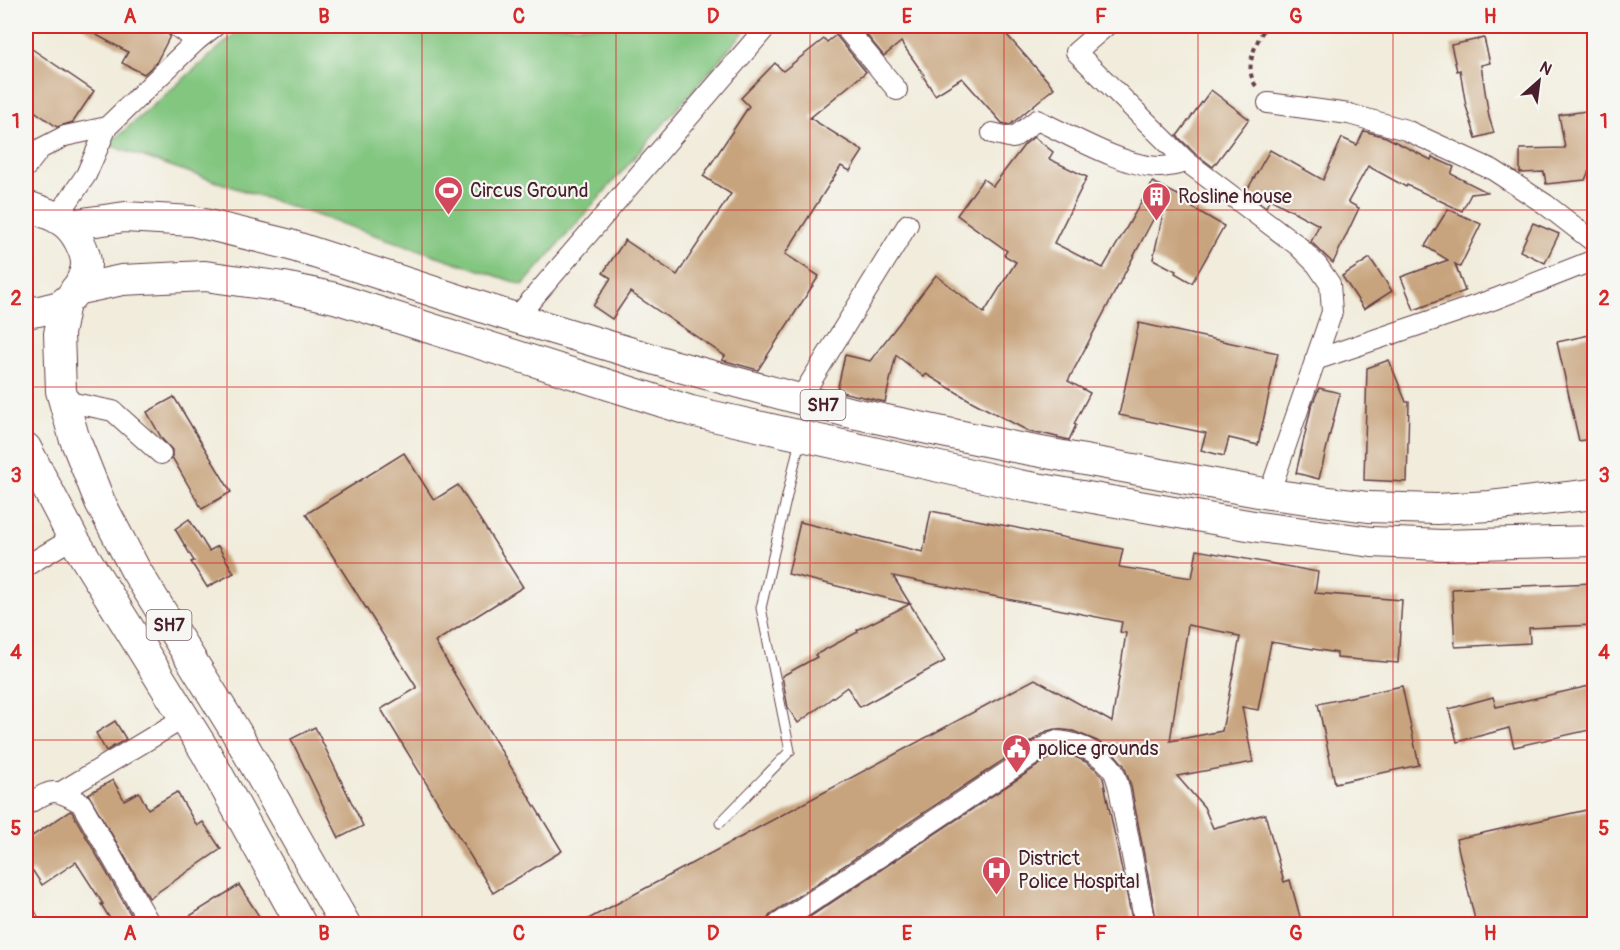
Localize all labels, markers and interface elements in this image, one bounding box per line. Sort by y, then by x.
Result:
text: A [124,4,137,29]
text: B [318,4,330,29]
text: C [513,4,525,29]
text: D [707,4,720,29]
text: E [902,4,913,29]
text: F [1095,4,1107,29]
text: G [1289,4,1303,29]
text: H [1484,4,1497,29]
north arrow [1509,51,1569,111]
text: N [1536,57,1555,80]
text: 1 [12,109,20,134]
text: 1 [1600,109,1608,134]
sports icon: Circus Ground [433,174,465,216]
place label: Circus Ground [470,178,588,203]
building icon: Rosline house [1141,180,1173,222]
place label: Rosline house [1178,184,1292,209]
text: 2 [10,286,22,311]
text: 2 [1598,286,1610,311]
road number: SH7 [800,390,846,420]
text: 3 [10,463,22,488]
text: 3 [1598,463,1610,488]
road number: SH7 [146,610,192,640]
text: 4 [10,640,22,665]
text: 4 [1598,640,1610,665]
public building icon: police grounds [1001,732,1033,774]
place label: police grounds [1038,736,1159,761]
text: 5 [11,816,22,841]
text: 5 [1599,816,1610,841]
place label: District Police Hospital [1018,846,1140,894]
hospital icon: District Police Hospital [981,854,1013,896]
text: A [124,921,137,946]
text: B [318,921,330,946]
text: C [513,921,525,946]
text: D [707,921,720,946]
text: E [902,921,913,946]
text: F [1095,921,1107,946]
text: G [1289,921,1303,946]
text: H [1484,921,1497,946]

